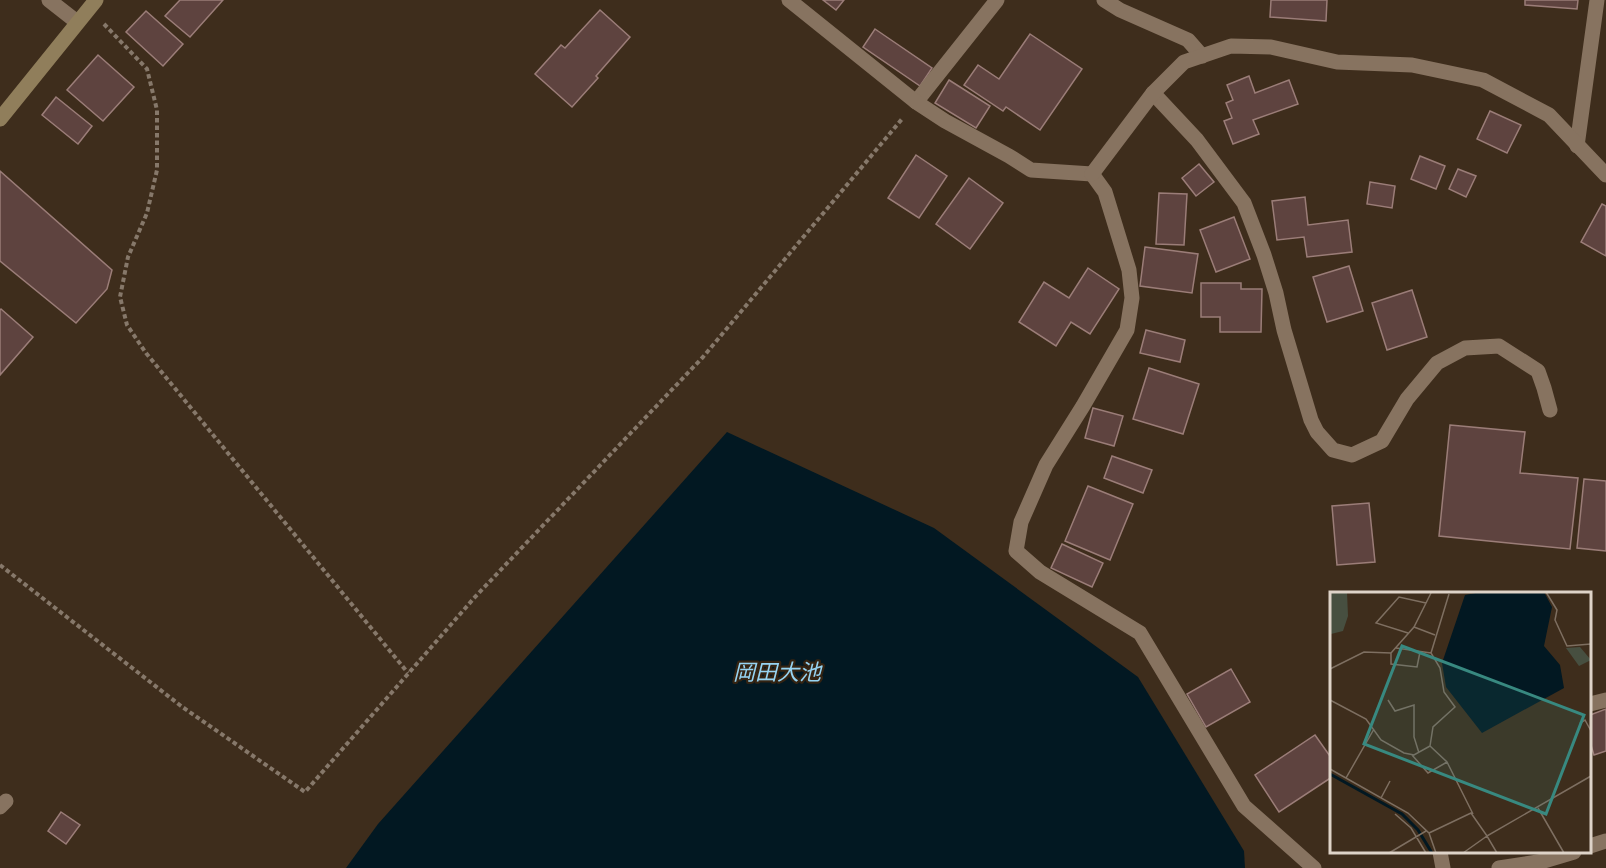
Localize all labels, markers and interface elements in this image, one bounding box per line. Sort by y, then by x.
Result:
inset map [1330,592,1591,853]
water label: 岡田大池 [733,657,823,688]

